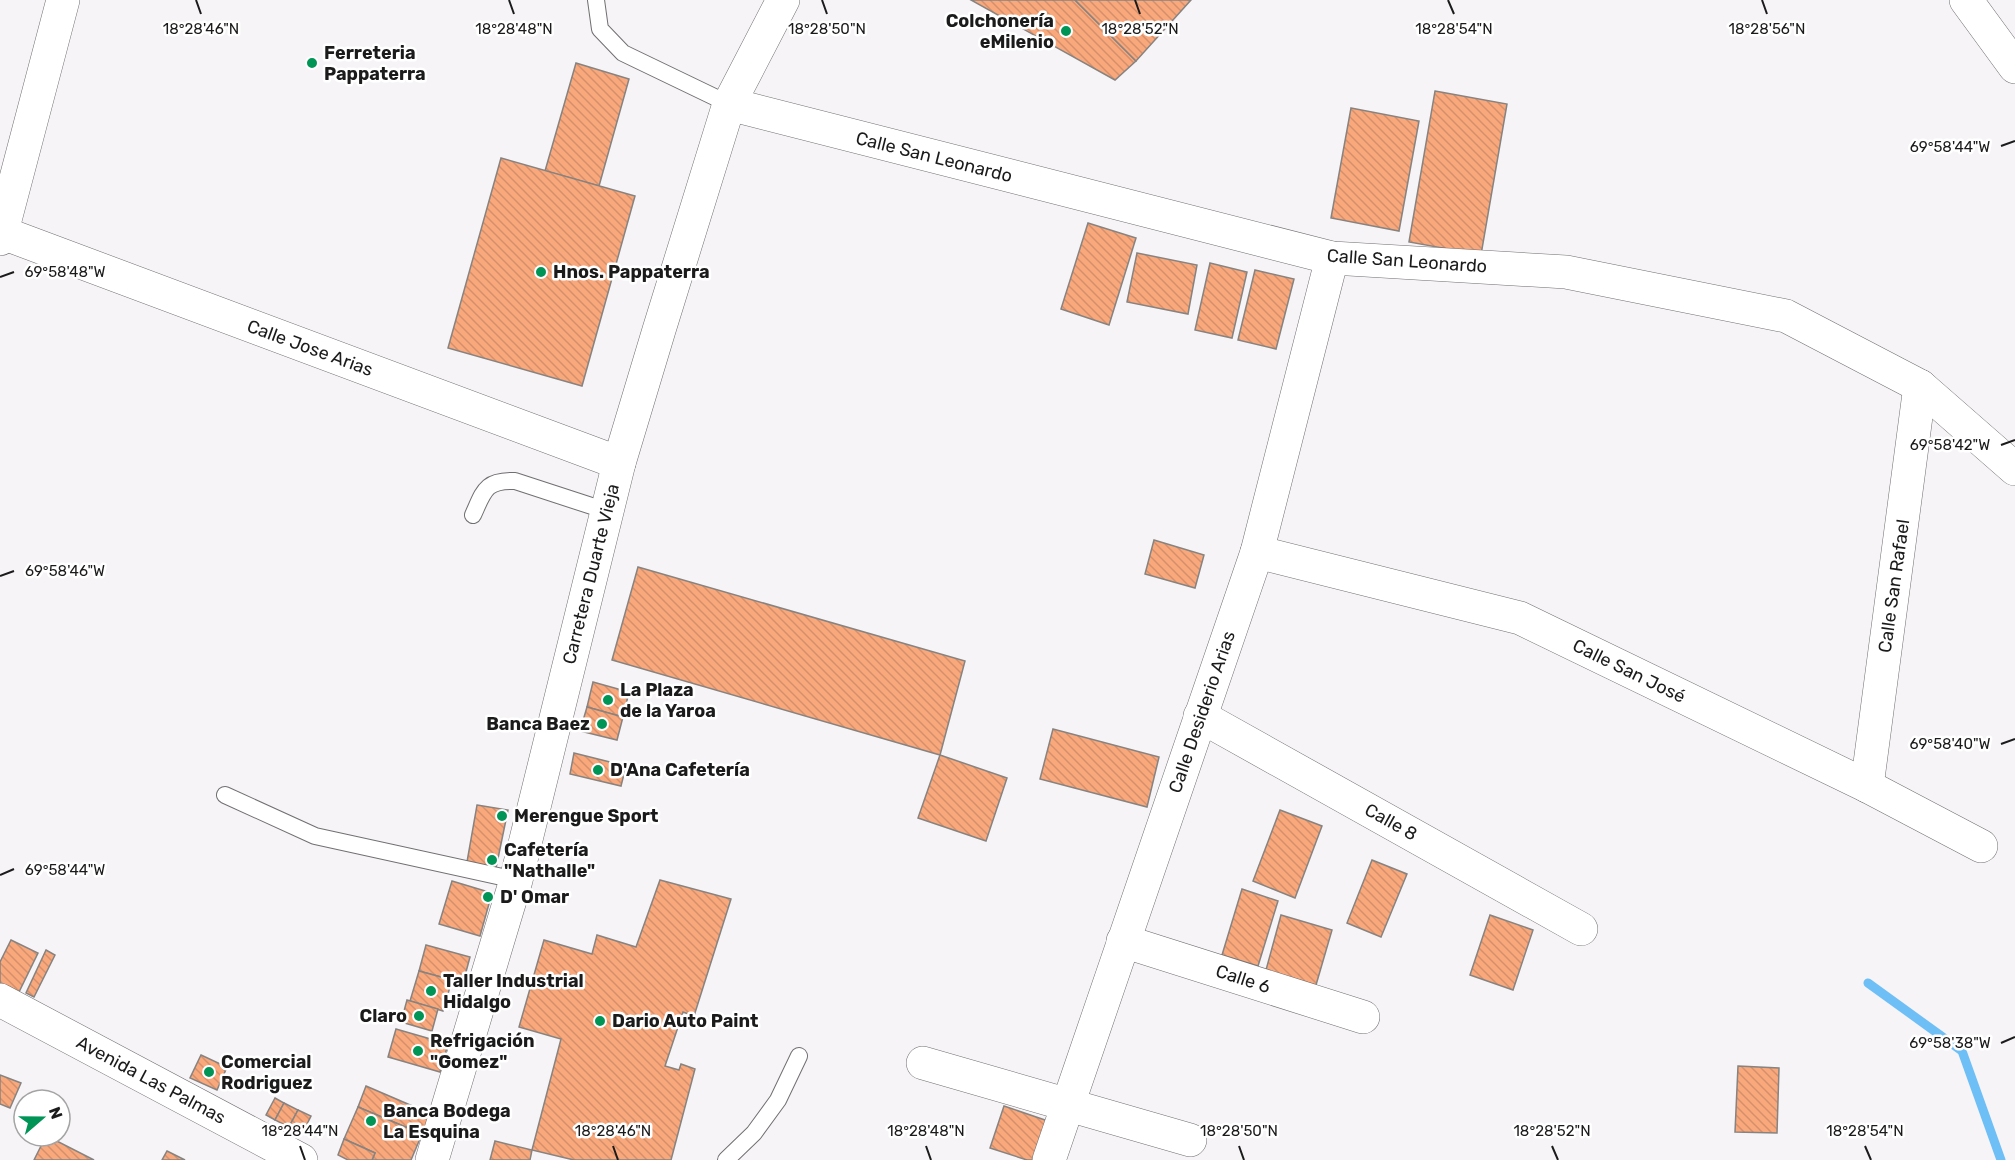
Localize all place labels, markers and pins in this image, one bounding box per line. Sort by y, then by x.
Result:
place label: Colchonería eMilenio [946,10,1054,53]
marker: Colchonería eMilenio [1059,24,1073,38]
place label: Ferreteria Pappaterra [324,42,426,85]
marker: Ferreteria Pappaterra [305,56,319,70]
place label: Hnos. Pappaterra [553,261,710,283]
marker: Hnos. Pappaterra [534,265,548,279]
place label: La Plaza de la Yaroa [620,679,716,722]
marker: La Plaza de la Yaroa [601,693,615,707]
place label: Banca Baez [486,713,590,735]
marker: Banca Baez [595,717,609,731]
place label: D'Ana Cafetería [610,759,750,781]
marker: D'Ana Cafetería [591,763,605,777]
place label: Merengue Sport [514,805,658,827]
marker: Merengue Sport [495,809,509,823]
place label: Cafetería "Nathalle" [504,839,595,882]
marker: Cafetería "Nathalle" [485,853,499,867]
place label: D' Omar [500,886,569,908]
marker: D' Omar [481,890,495,904]
place label: Taller Industrial Hidalgo [443,970,584,1013]
marker: Taller Industrial Hidalgo [424,984,438,998]
place label: Claro [360,1005,407,1027]
marker: Claro [412,1009,426,1023]
place label: Dario Auto Paint [612,1010,758,1032]
marker: Dario Auto Paint [593,1014,607,1028]
place label: Refrigación "Gomez" [430,1030,535,1073]
marker: Refrigación "Gomez" [411,1044,425,1058]
place label: Comercial Rodriguez [221,1051,313,1094]
marker: Comercial Rodriguez [202,1065,216,1079]
place label: Banca Bodega La Esquina [383,1100,511,1143]
marker: Banca Bodega La Esquina [364,1114,378,1128]

